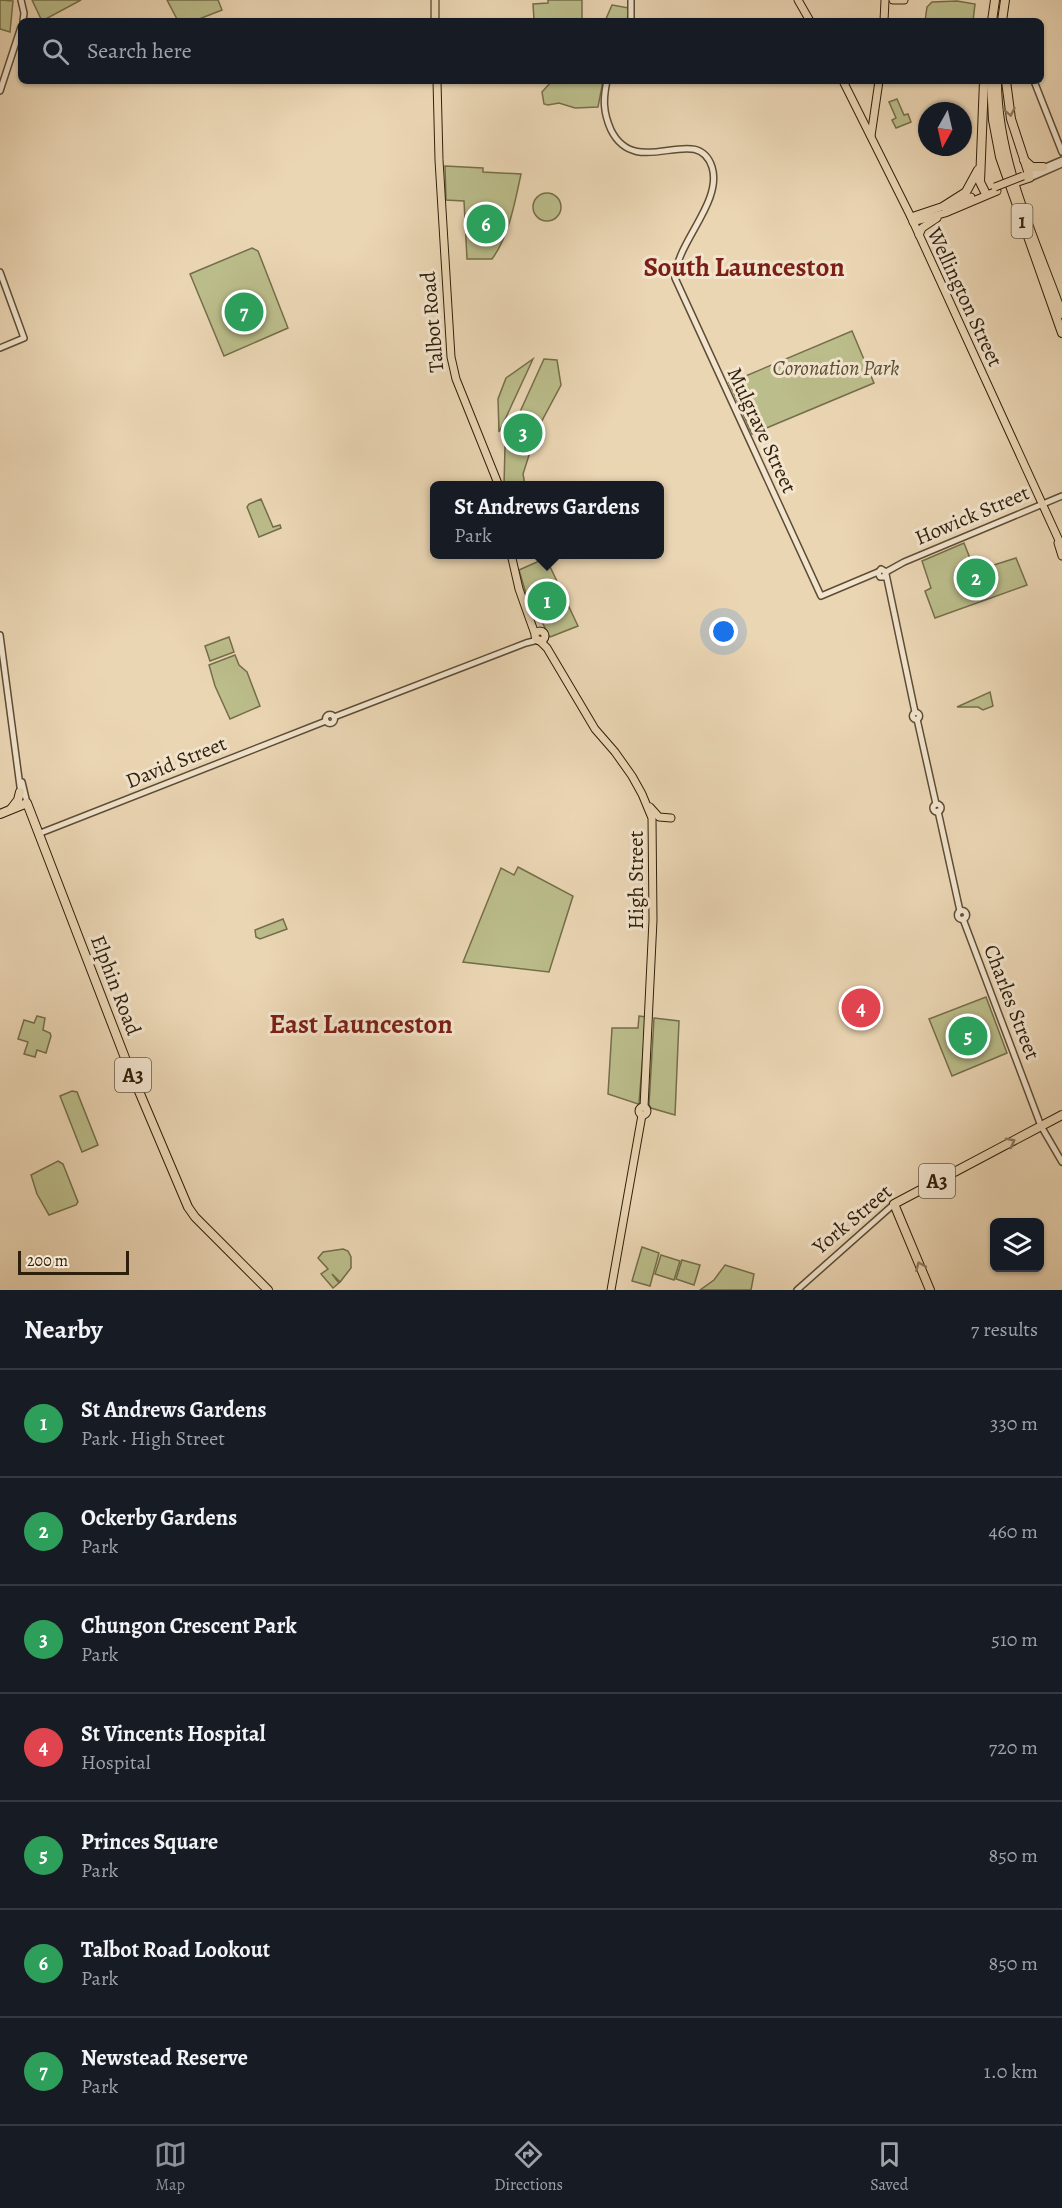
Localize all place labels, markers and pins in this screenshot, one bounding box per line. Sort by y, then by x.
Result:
pin: 6 [466,202,506,246]
pin: 7 [224,290,264,334]
pin: 3 [504,410,542,456]
pin: 2 [956,556,996,600]
pin: 1 [528,578,566,624]
pin: 4 [842,986,880,1030]
pin: 5 [948,1014,988,1058]

